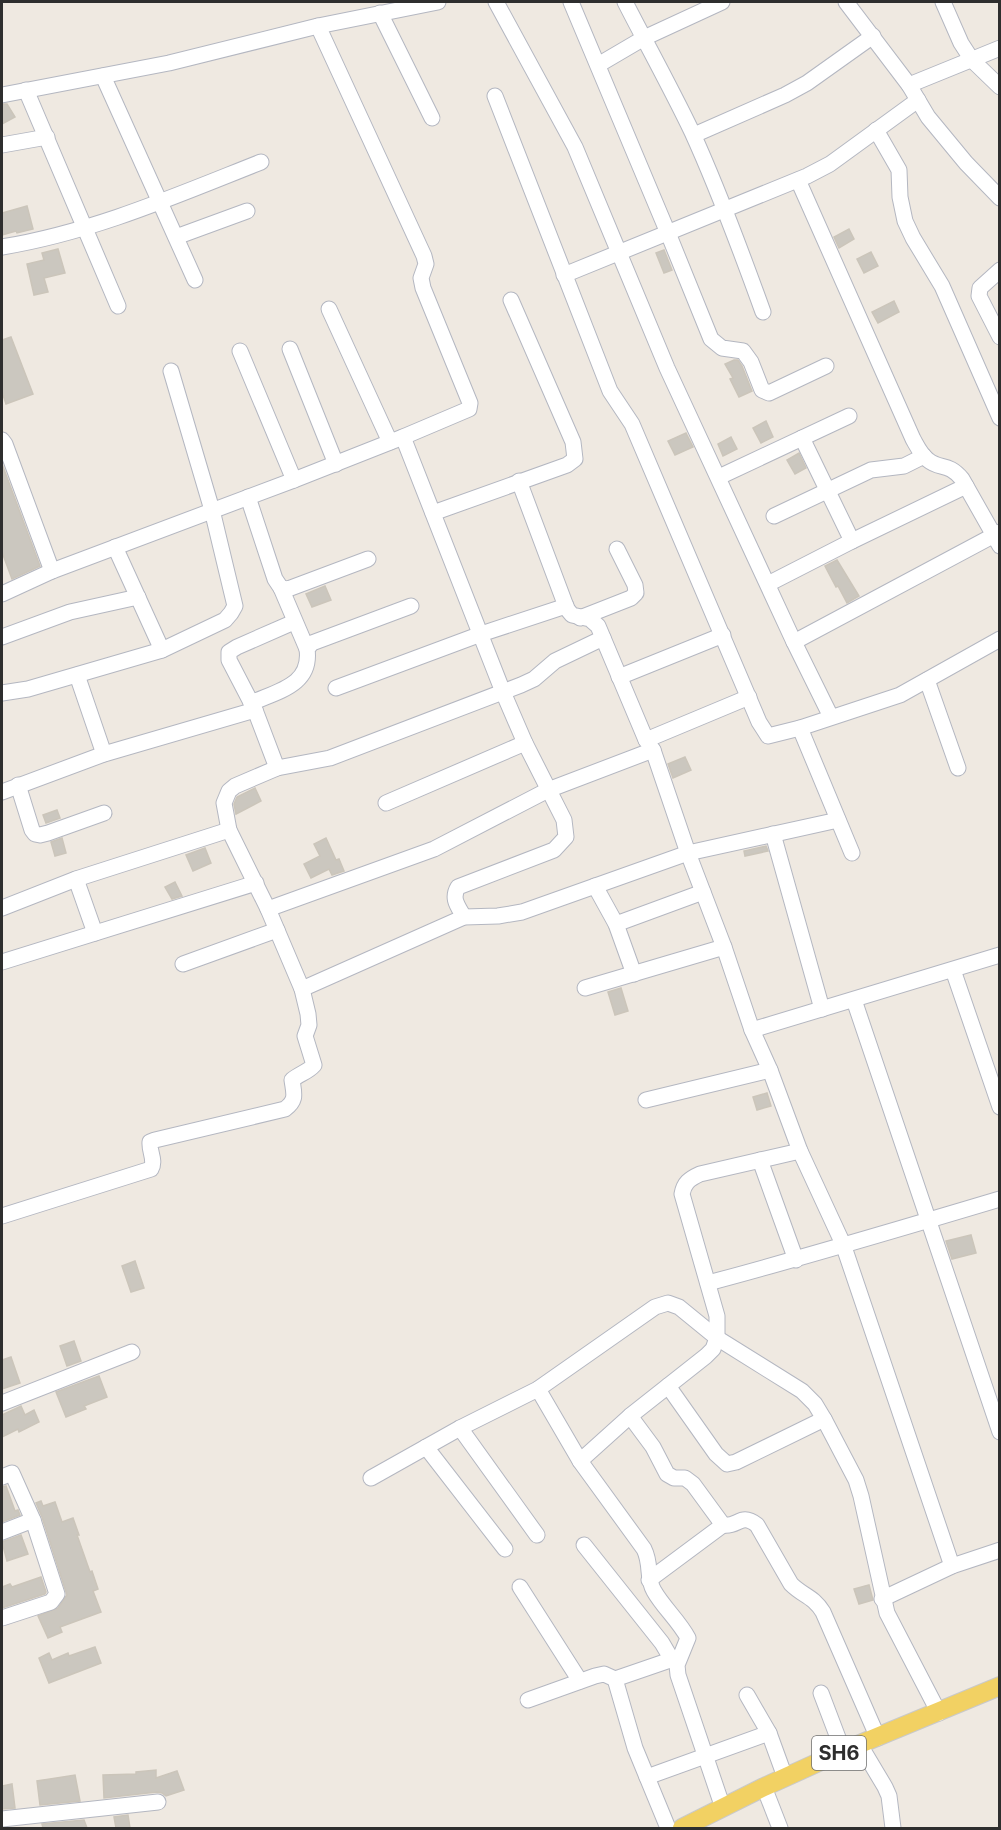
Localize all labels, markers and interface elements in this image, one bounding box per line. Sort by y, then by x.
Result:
road number: SH6 [812,1736,866,1770]

